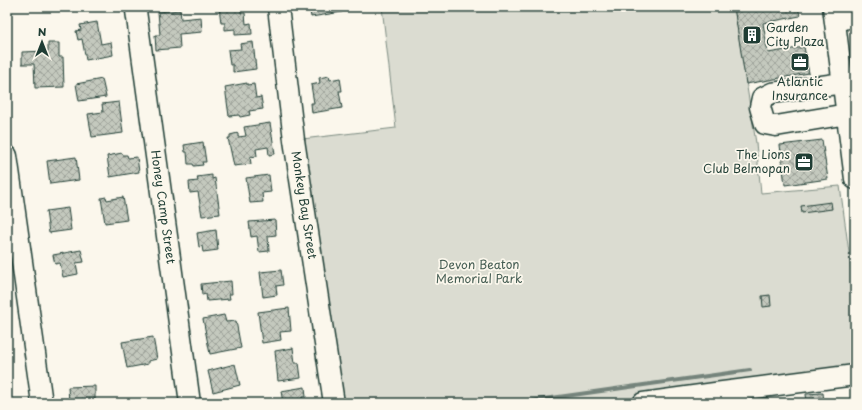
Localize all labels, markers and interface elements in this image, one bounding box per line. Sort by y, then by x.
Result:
place label: Garden City Plaza [766,18,825,50]
north arrow [22,22,62,62]
text: N [38,23,47,40]
building icon: Garden City Plaza [741,24,763,46]
office icon: Atlantic Insurance [789,51,811,73]
place label: Atlantic Insurance [772,72,829,104]
place label: The Lions Club Belmopan [703,145,791,177]
street label: Honey Camp Street [147,149,181,265]
street label: Monkey Bay Street [288,149,322,260]
office icon: The Lions Club Belmopan [793,151,815,173]
park label: Devon Beaton Memorial Park [436,255,522,287]

